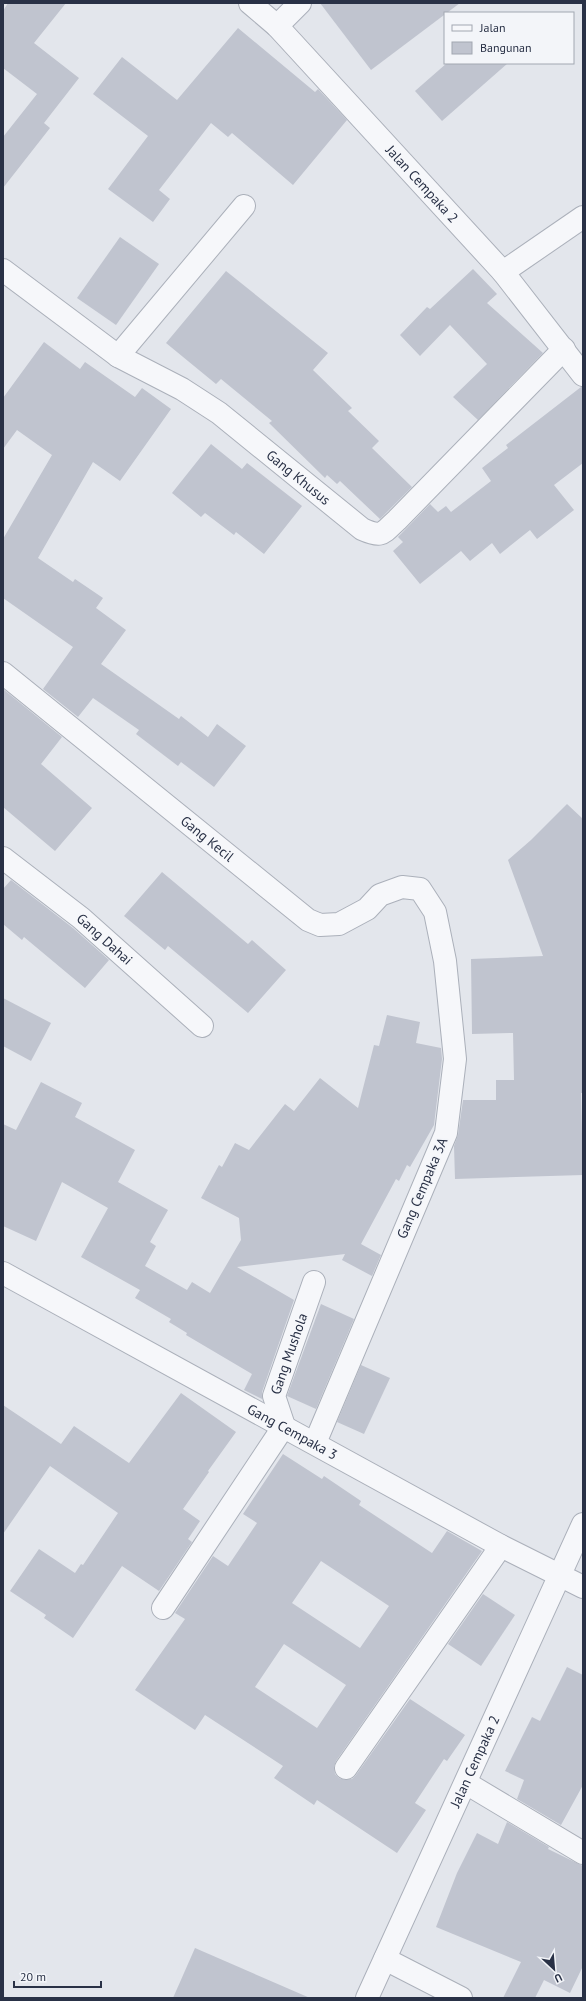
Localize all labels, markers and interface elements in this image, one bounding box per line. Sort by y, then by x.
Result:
legend [444,12,574,64]
text: Jalan [479,20,505,35]
text: Bangunan [480,40,532,55]
street label: Jalan Cempaka 2 [381,141,462,227]
street label: Gang Khusus [263,446,334,509]
street label: Gang Kecil [177,812,238,865]
street label: Gang Dahai [73,909,136,969]
street label: Gang Cempaka 3A [393,1134,452,1241]
street label: Gang Mushola [266,1310,311,1397]
street label: Gang Cempaka 3 [244,1400,341,1464]
street label: Jalan Cempaka 2 [446,1713,504,1811]
north arrow [534,1949,574,1989]
scale bar [14,1963,101,1989]
text: 20 m [20,1969,46,1984]
text: U [552,1970,565,1986]

